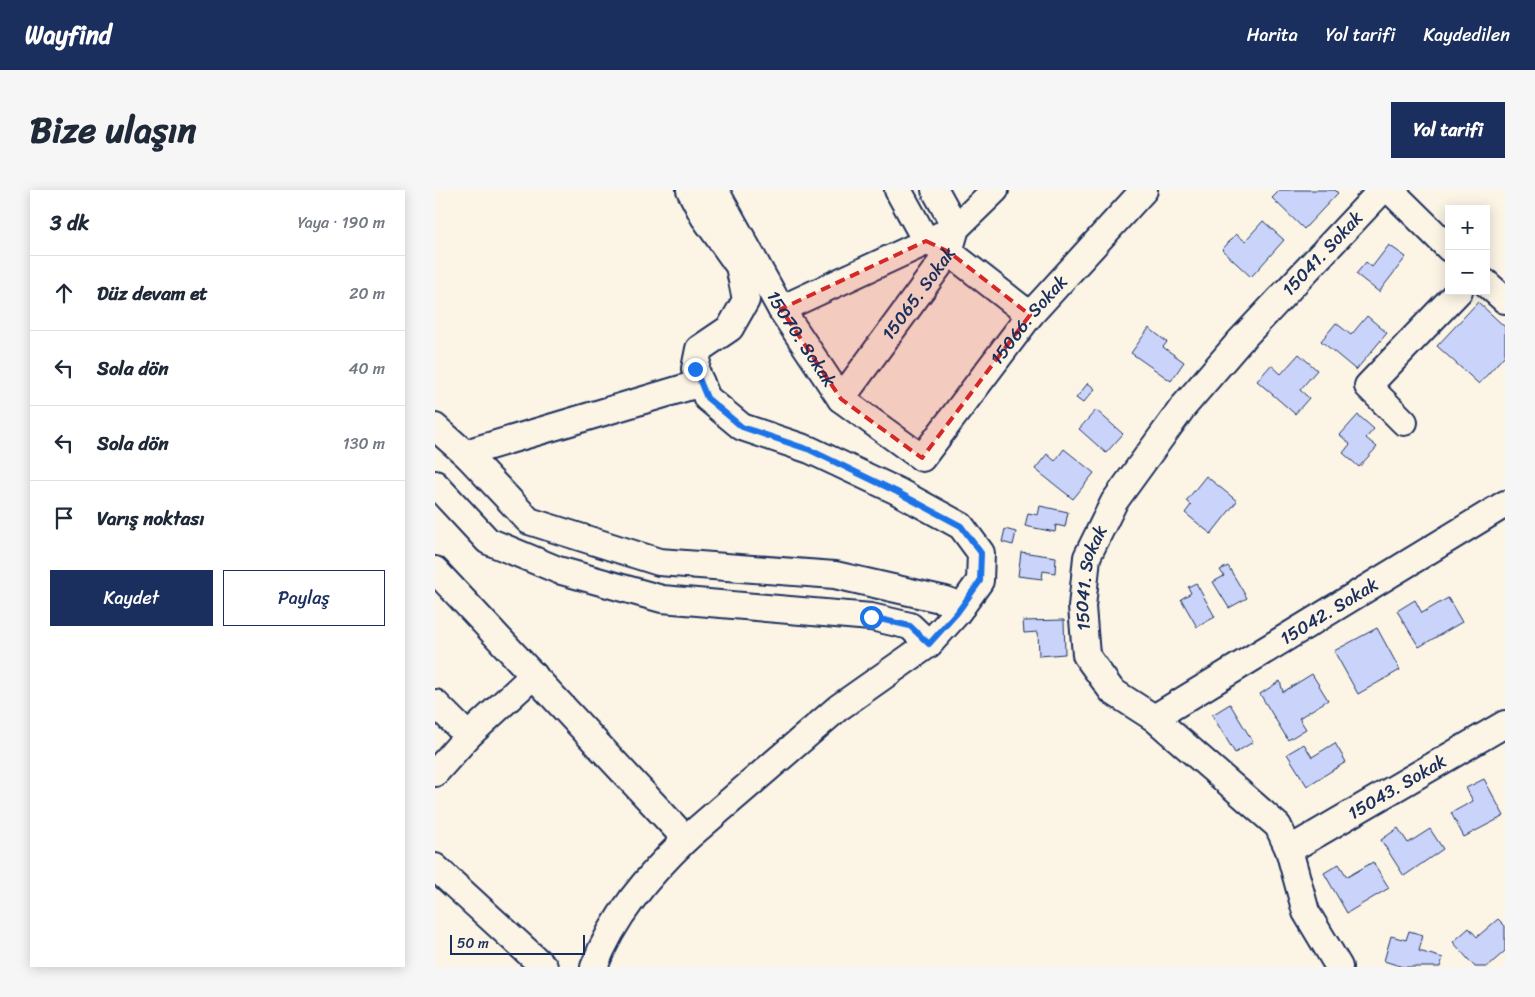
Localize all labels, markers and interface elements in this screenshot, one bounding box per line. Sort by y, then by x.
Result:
text: Wayfind [25,14,111,56]
text: Harita [1247,19,1298,51]
text: Yol tarifi [1326,19,1395,51]
text: Kaydedilen [1423,19,1510,51]
text: Bize ulaşın [30,99,196,161]
button: Yol tarifi [1391,102,1505,158]
street label: 15041. Sokak [1274,203,1371,304]
text: 3 dk [50,204,89,242]
map controls [1445,205,1490,295]
button: + [1445,205,1490,250]
text: Yaya · 190 m [298,208,385,237]
street label: 15065. Sokak [873,239,964,347]
button: − [1445,250,1490,295]
street label: 15066. Sokak [981,267,1076,372]
text: Düz devam et [97,277,208,310]
icon: ahead [50,279,78,307]
text: 20 m [349,279,385,308]
street label: 15070. Sokak [758,284,845,394]
text: Sola dön [97,352,168,385]
icon: left [50,354,78,382]
text: 40 m [348,354,385,383]
route end [684,358,707,381]
text: Sola dön [97,427,168,460]
icon: left [50,429,78,457]
text: 130 m [343,429,385,458]
text: Varış noktası [97,502,204,535]
icon: arrive [50,504,78,532]
street label: 15041. Sokak [1066,519,1117,632]
street label: 15042. Sokak [1274,569,1385,654]
button: Kaydet [50,570,213,626]
button: Paylaş [223,570,385,626]
route start [860,606,883,629]
street label: 15043. Sokak [1341,745,1453,829]
text: 50 m [457,931,489,956]
scale bar [450,932,585,955]

